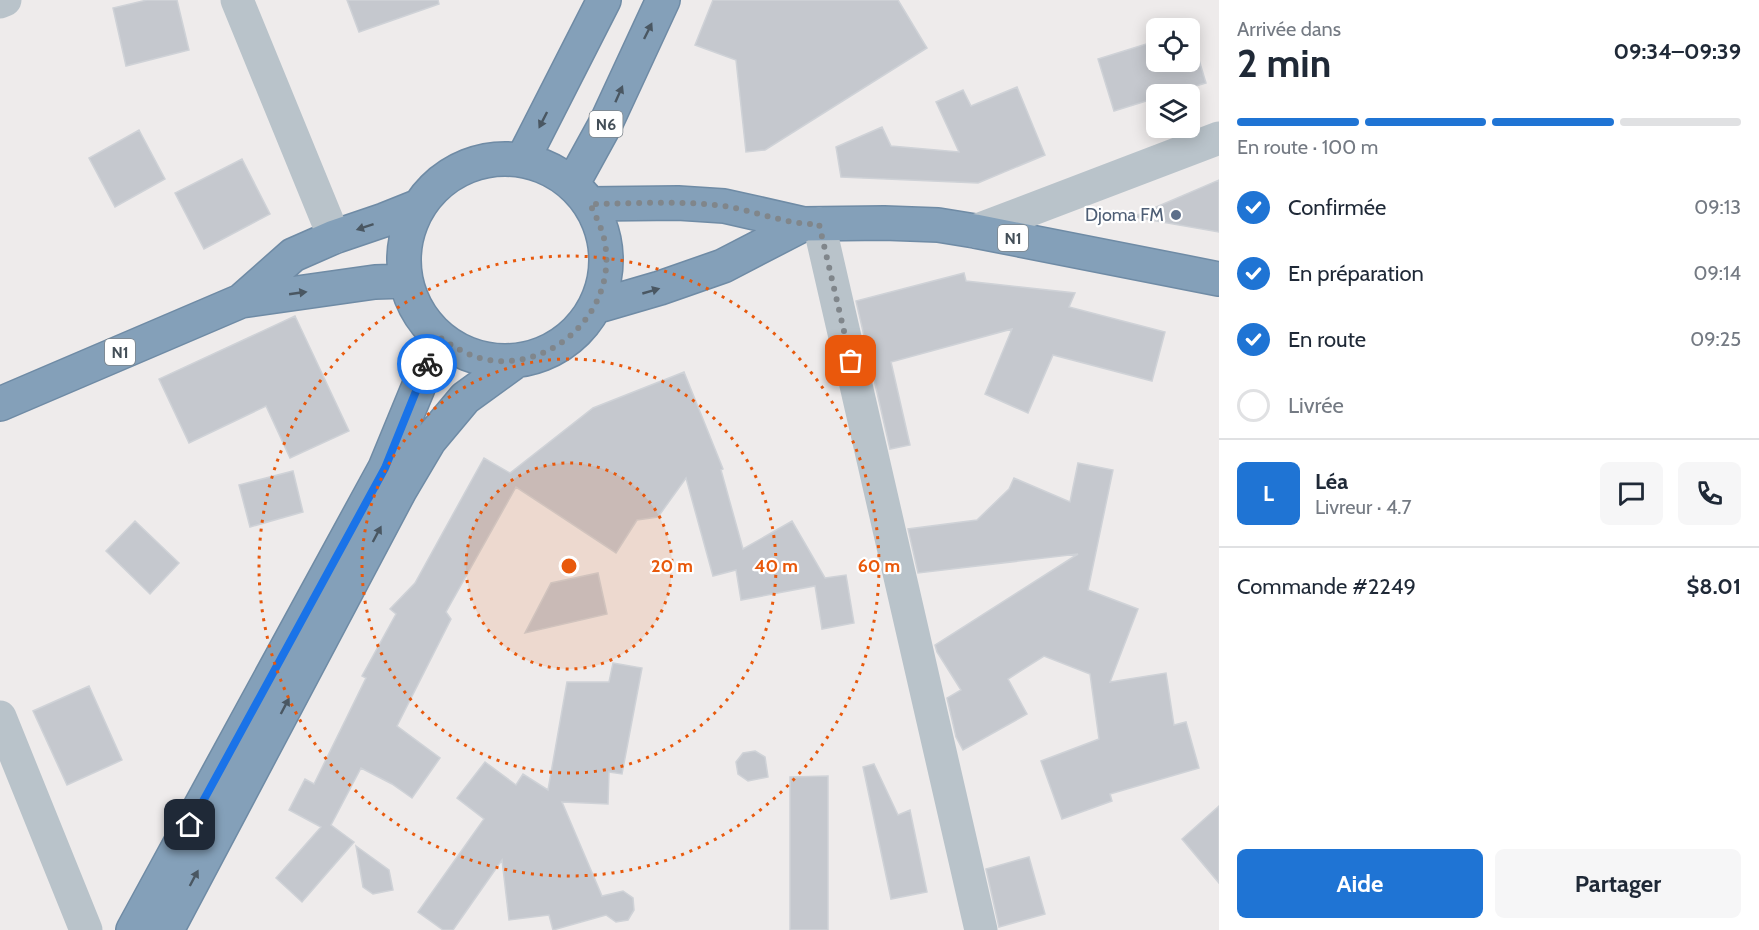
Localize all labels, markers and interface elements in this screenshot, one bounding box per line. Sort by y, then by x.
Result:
text: Arrivée dans [1237,17,1341,41]
map controls [1146,18,1200,138]
button: locate [1146,18,1200,72]
one-way arrow [644,22,653,39]
text: 09:34–09:39 [1614,38,1741,65]
text: 2 min [1237,39,1331,87]
button: layers [1146,84,1200,138]
one-way arrow [614,85,624,103]
road number: N6 [590,111,622,137]
one-way arrow [538,112,548,129]
text: En route · 100 m [1237,135,1378,159]
icon: check [1237,191,1270,224]
text: Confirmée [1288,194,1386,221]
text: 09:13 [1694,195,1741,219]
place label: Djoma FM [1085,204,1164,226]
marker: Djoma FM [1169,208,1183,222]
one-way arrow [356,222,374,232]
road number: N1 [998,225,1028,251]
icon: check [1237,257,1270,290]
text: En préparation [1288,260,1424,287]
text: 09:14 [1693,261,1741,285]
one-way arrow [642,286,660,295]
one-way arrow [289,289,308,298]
icon: check [1237,323,1270,356]
text: En route [1288,326,1366,353]
text: 09:25 [1690,327,1741,351]
courier [397,334,457,394]
pin [825,335,876,386]
road number: N1 [105,339,135,365]
icon: bag [834,344,867,377]
icon: bike [411,348,444,381]
text: Livrée [1288,392,1344,419]
button: chat [1600,462,1663,525]
button: phone [1678,462,1741,525]
text: Léa [1315,468,1348,495]
text: L [1263,480,1274,507]
text: Livreur · 4.7 [1315,495,1411,519]
one-way arrow [372,525,382,542]
text: 20 m [651,555,693,577]
text: 40 m [754,555,798,577]
text: 60 m [858,555,900,577]
centre of rings [559,556,579,576]
text: Commande #2249 [1237,573,1416,600]
text: $8.01 [1687,573,1741,600]
one-way arrow [280,697,290,715]
pin [164,799,215,850]
icon: home [173,808,206,841]
button: Aide [1237,849,1483,918]
button: Partager [1495,849,1741,918]
one-way arrow [189,870,199,887]

